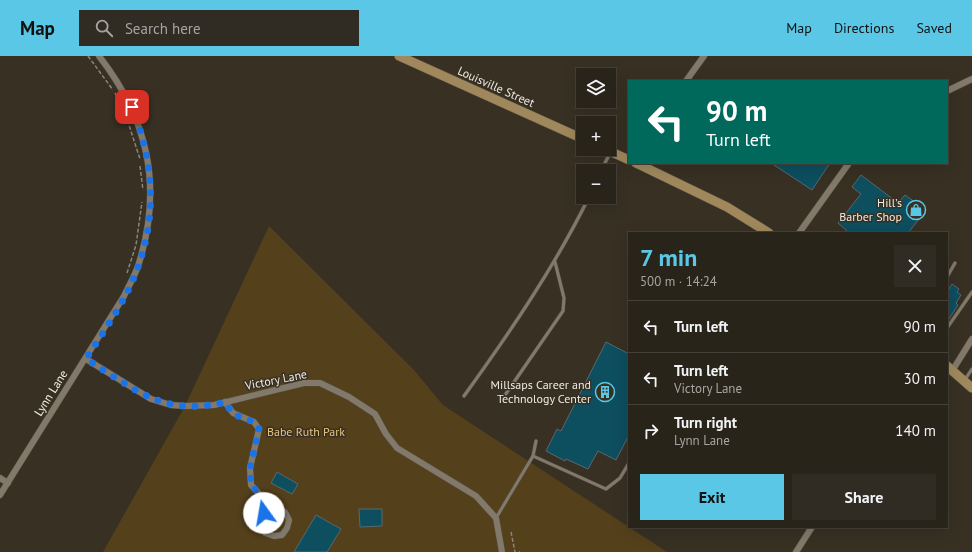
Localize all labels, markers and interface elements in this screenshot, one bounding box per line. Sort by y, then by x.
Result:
search box [79,10,359,46]
text: Map [20,16,55,40]
icon: search [93,17,115,39]
text: Search here [125,19,201,38]
text: Map [786,19,812,37]
text: Directions [834,19,894,37]
text: Saved [916,19,952,37]
street label: Louisville Street [455,63,537,110]
map controls [576,68,616,204]
button: layers [576,68,616,108]
pin [115,90,149,124]
text: 90 m [706,92,767,129]
icon: arrive [121,96,143,118]
icon: left [640,96,692,148]
button: + [576,116,616,156]
text: Turn left [706,128,771,151]
button: − [576,164,616,204]
place label: Hill’s Barber Shop [839,195,902,224]
shop icon: Hill’s Barber Shop [905,199,927,221]
text: 7 min [640,242,697,273]
button: close [894,245,936,287]
text: 500 m · 14:24 [640,273,717,290]
icon: left [640,316,662,338]
text: Turn left [674,317,728,336]
text: 90 m [903,317,936,336]
text: Turn left [674,361,728,380]
street label: Victory Lane [243,366,308,393]
street label: Lynn Lane [31,367,71,419]
icon: left [640,368,662,390]
text: 30 m [903,369,936,388]
place label: Millsaps Career and Technology Center [491,377,591,406]
text: Victory Lane [674,380,742,397]
building icon: Millsaps Career and Technology Center [594,381,616,403]
text: Turn right [674,413,737,432]
icon: right [640,420,662,442]
text: 140 m [895,421,936,440]
park label: Babe Ruth Park [267,424,345,439]
text: Lynn Lane [674,432,730,449]
button: Exit [640,474,784,520]
button: Share [792,474,936,520]
position arrow [243,492,285,534]

